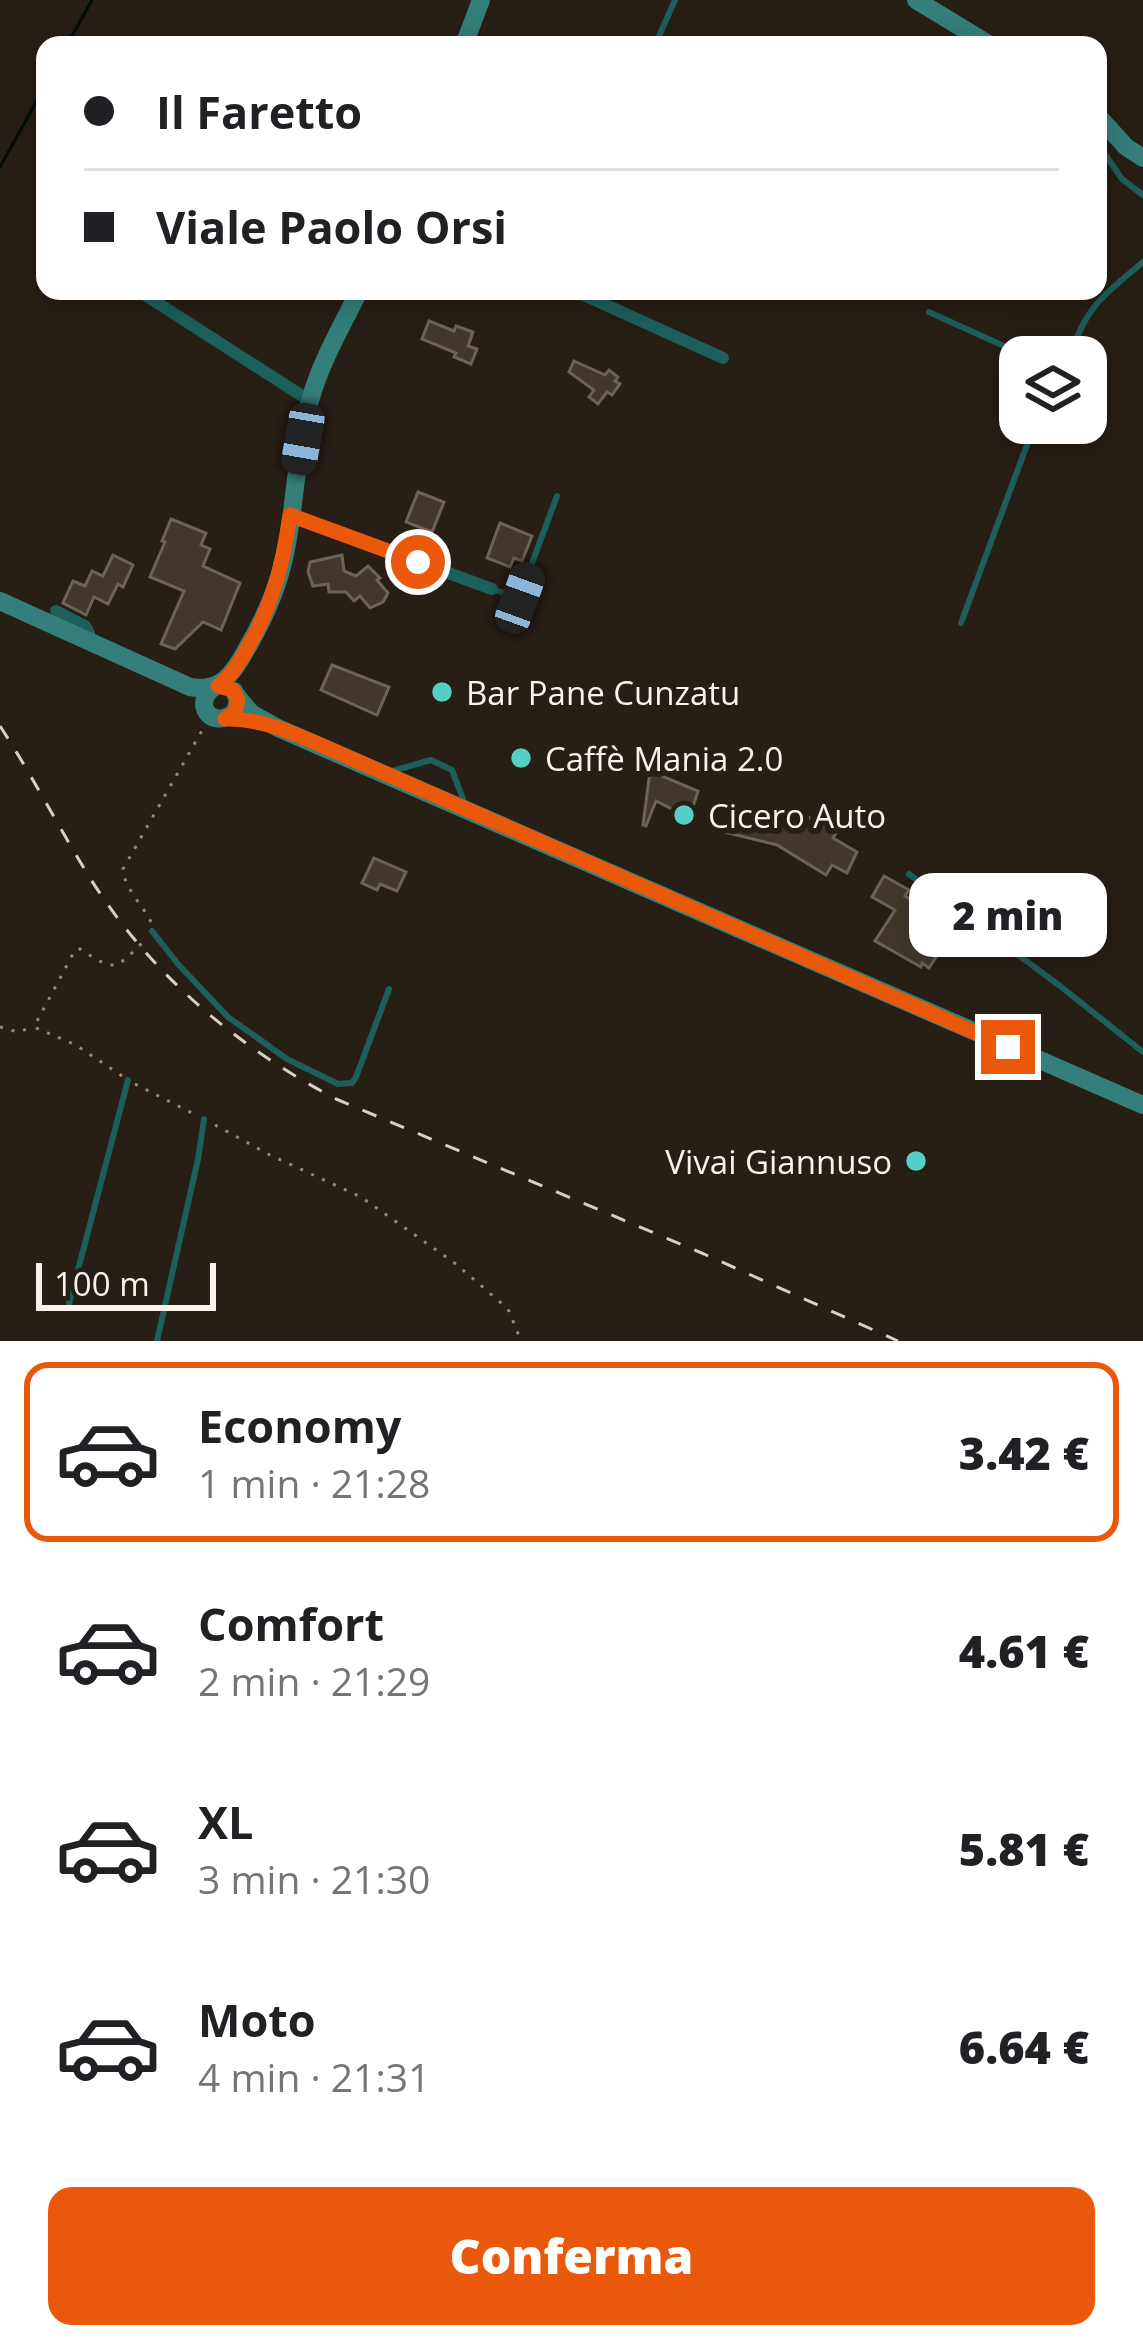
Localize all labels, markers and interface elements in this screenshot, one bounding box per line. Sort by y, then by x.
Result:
text: Il Faretto [156,81,362,142]
text: Viale Paolo Orsi [156,196,507,257]
map controls [999,336,1107,444]
button: layers [999,336,1107,444]
car [279,400,327,478]
route start [391,535,445,589]
car [491,558,549,638]
place label: Bar Pane Cunzatu [466,670,740,715]
marker: Bar Pane Cunzatu [429,679,455,705]
place label: Caffè Mania 2.0 [545,736,783,781]
marker: Caffè Mania 2.0 [508,745,534,771]
place label: Cicero Auto [708,793,886,838]
marker: Cicero Auto [671,802,697,828]
callout: 2 min [909,873,1107,957]
text: 2 min [953,888,1063,941]
route end [981,1020,1035,1074]
place label: Vivai Giannuso [665,1139,892,1184]
marker: Vivai Giannuso [903,1148,929,1174]
scale bar [36,1257,216,1310]
text: 100 m [54,1261,150,1306]
text: Economy [198,1395,401,1456]
icon: car [54,1398,162,1506]
text: 3.42 € [959,1422,1089,1483]
text: 1 min · 21:28 [198,1456,430,1509]
text: Comfort [198,1593,384,1654]
icon: car [54,1596,162,1704]
text: 4.61 € [959,1620,1089,1681]
text: 2 min · 21:29 [198,1654,430,1707]
text: XL [198,1791,253,1852]
icon: car [54,1794,162,1902]
text: 5.81 € [959,1818,1089,1879]
text: 3 min · 21:30 [198,1852,430,1905]
text: Moto [198,1989,316,2050]
icon: car [54,1992,162,2100]
text: 6.64 € [959,2016,1089,2077]
text: 4 min · 21:31 [198,2050,430,2103]
button: Conferma [48,2187,1095,2325]

